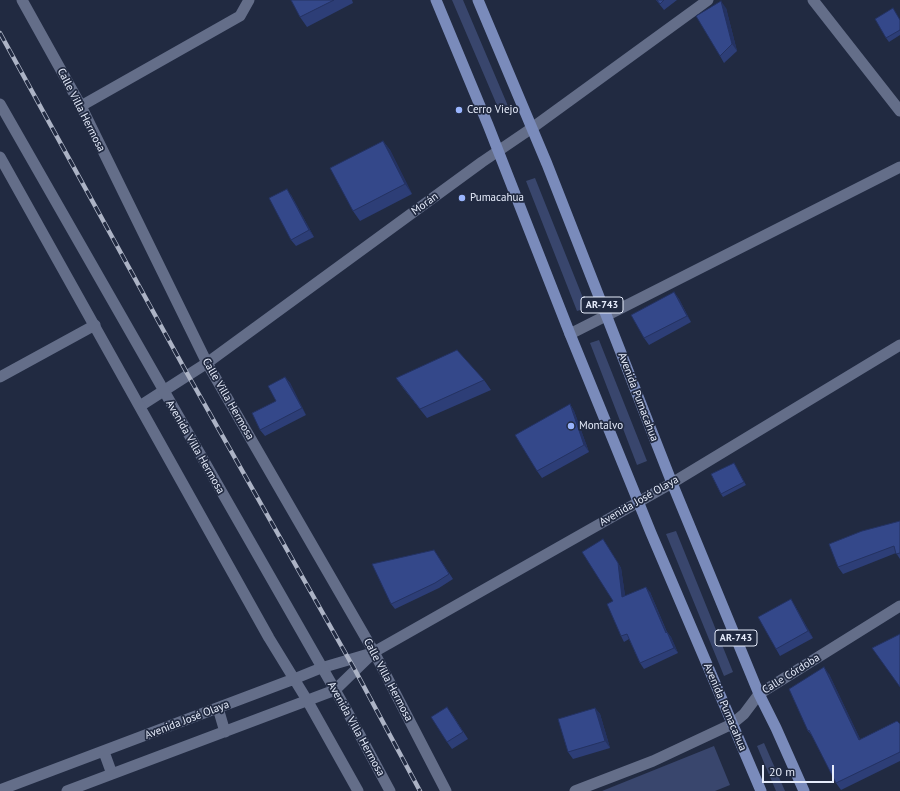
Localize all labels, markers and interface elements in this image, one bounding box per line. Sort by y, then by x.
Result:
street label: Calle Villa Hermosa [54,66,108,154]
place label: Cerro Viejo [467,103,518,117]
marker: Cerro Viejo [454,105,464,115]
street label: Morán [409,190,441,218]
place label: Pumacahua [470,191,524,205]
marker: Pumacahua [457,193,467,203]
road number: AR-743 [581,297,623,313]
street label: Avenida Pumacahua [615,351,661,443]
street label: Calle Villa Hermosa [199,356,257,442]
street label: Avenida Villa Hermosa [163,398,227,496]
place label: Montalvo [579,419,623,433]
marker: Montalvo [566,421,576,431]
street label: Avenida José Olaya [597,473,681,529]
road number: AR-743 [715,630,757,646]
street label: Calle Villa Hermosa [361,636,415,724]
street label: Calle Córdoba [760,651,822,697]
street label: Avenida Pumacahua [701,661,749,753]
street label: Avenida Villa Hermosa [325,680,387,778]
street label: Avenida José Olaya [143,698,231,742]
scale bar [764,757,836,783]
text: 20 m [769,764,795,779]

